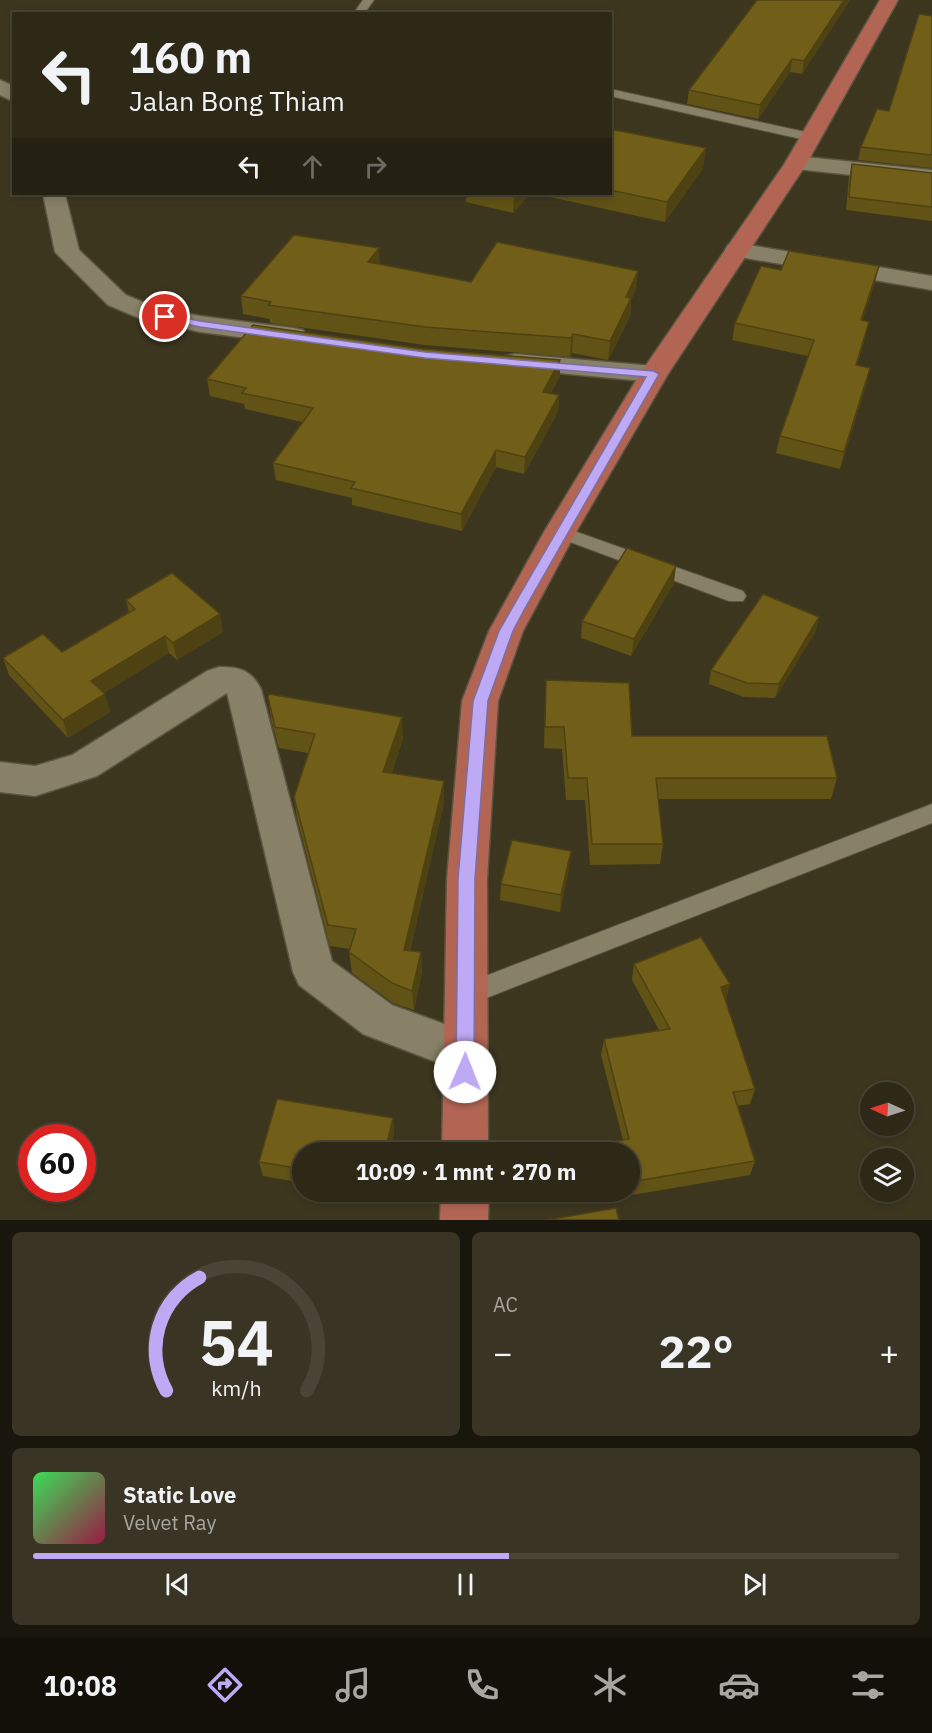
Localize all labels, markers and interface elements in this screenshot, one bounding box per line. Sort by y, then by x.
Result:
text: 160 m [129,30,252,85]
icon: left [30,36,108,114]
text: Jalan Bong Thiam [129,83,345,118]
icon: left [233,150,266,183]
icon: ahead [296,150,329,183]
icon: right [359,150,392,183]
pin [139,291,190,342]
icon: arrive [148,300,181,333]
position arrow [433,1040,497,1104]
north arrow [860,1082,914,1136]
map controls [860,1082,914,1202]
speed limit sign: 60 [18,1124,96,1202]
button: layers [860,1148,914,1202]
text: 10:09 · 1 mnt · 270 m [356,1157,576,1186]
text: AC [493,1291,518,1318]
text: 54 [199,1301,273,1382]
text: 22° [658,1322,734,1380]
text: − [493,1331,513,1374]
text: + [879,1331,899,1374]
text: km/h [211,1374,261,1402]
text: Static Love [123,1480,236,1509]
text: Velvet Ray [123,1509,216,1536]
icon: previous [161,1568,194,1601]
icon: pause [449,1568,482,1601]
icon: next [738,1568,771,1601]
icon: directions [204,1664,246,1706]
icon: music [332,1664,374,1706]
icon: phone [461,1664,503,1706]
icon: climate [589,1664,631,1706]
icon: car [718,1664,760,1706]
icon: filters [847,1664,889,1706]
text: 10:08 [43,1668,117,1703]

